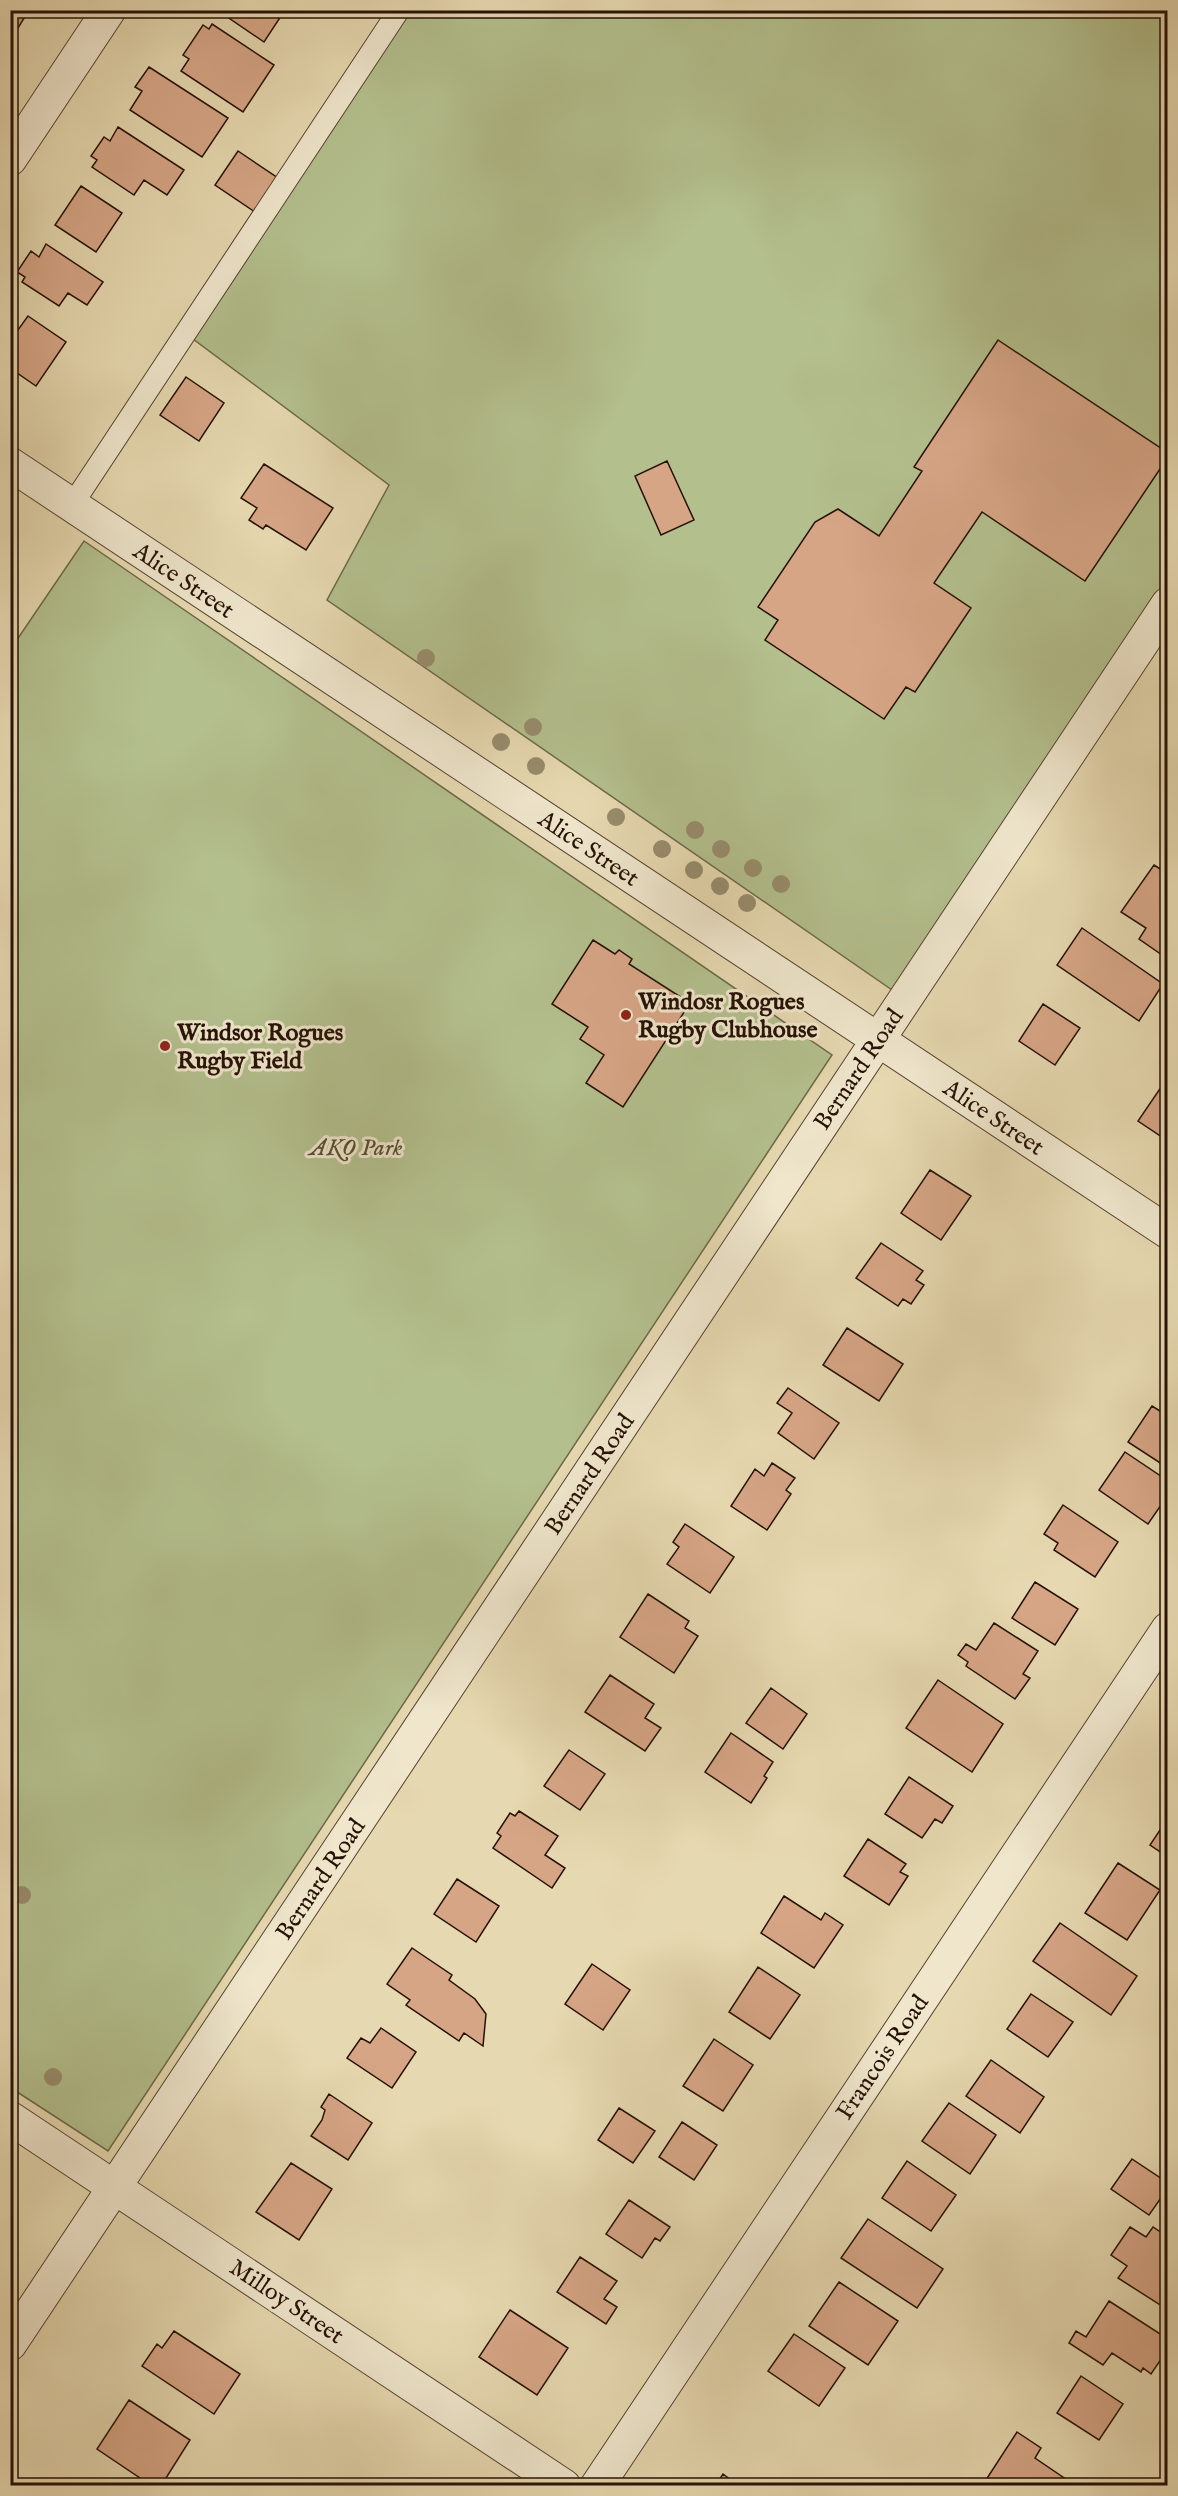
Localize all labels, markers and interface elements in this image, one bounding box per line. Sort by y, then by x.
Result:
street label: Alice Street [126,536,240,626]
street label: Alice Street [531,804,645,894]
place label: Windosr Rogues Rugby Clubhouse [637,987,817,1046]
street label: Bernard Road [807,1003,911,1137]
marker: Windosr Rogues Rugby Clubhouse [619,1008,633,1022]
place label: Windsor Rogues Rugby Field [176,1018,344,1077]
marker: Windsor Rogues Rugby Field [158,1039,172,1053]
street label: Alice Street [936,1073,1050,1163]
park label: AKO Park [307,1133,403,1164]
street label: Bernard Road [538,1408,642,1542]
street label: Bernard Road [269,1813,373,1947]
street label: Francois Road [830,1989,937,2126]
street label: Milloy Street [223,2253,349,2352]

